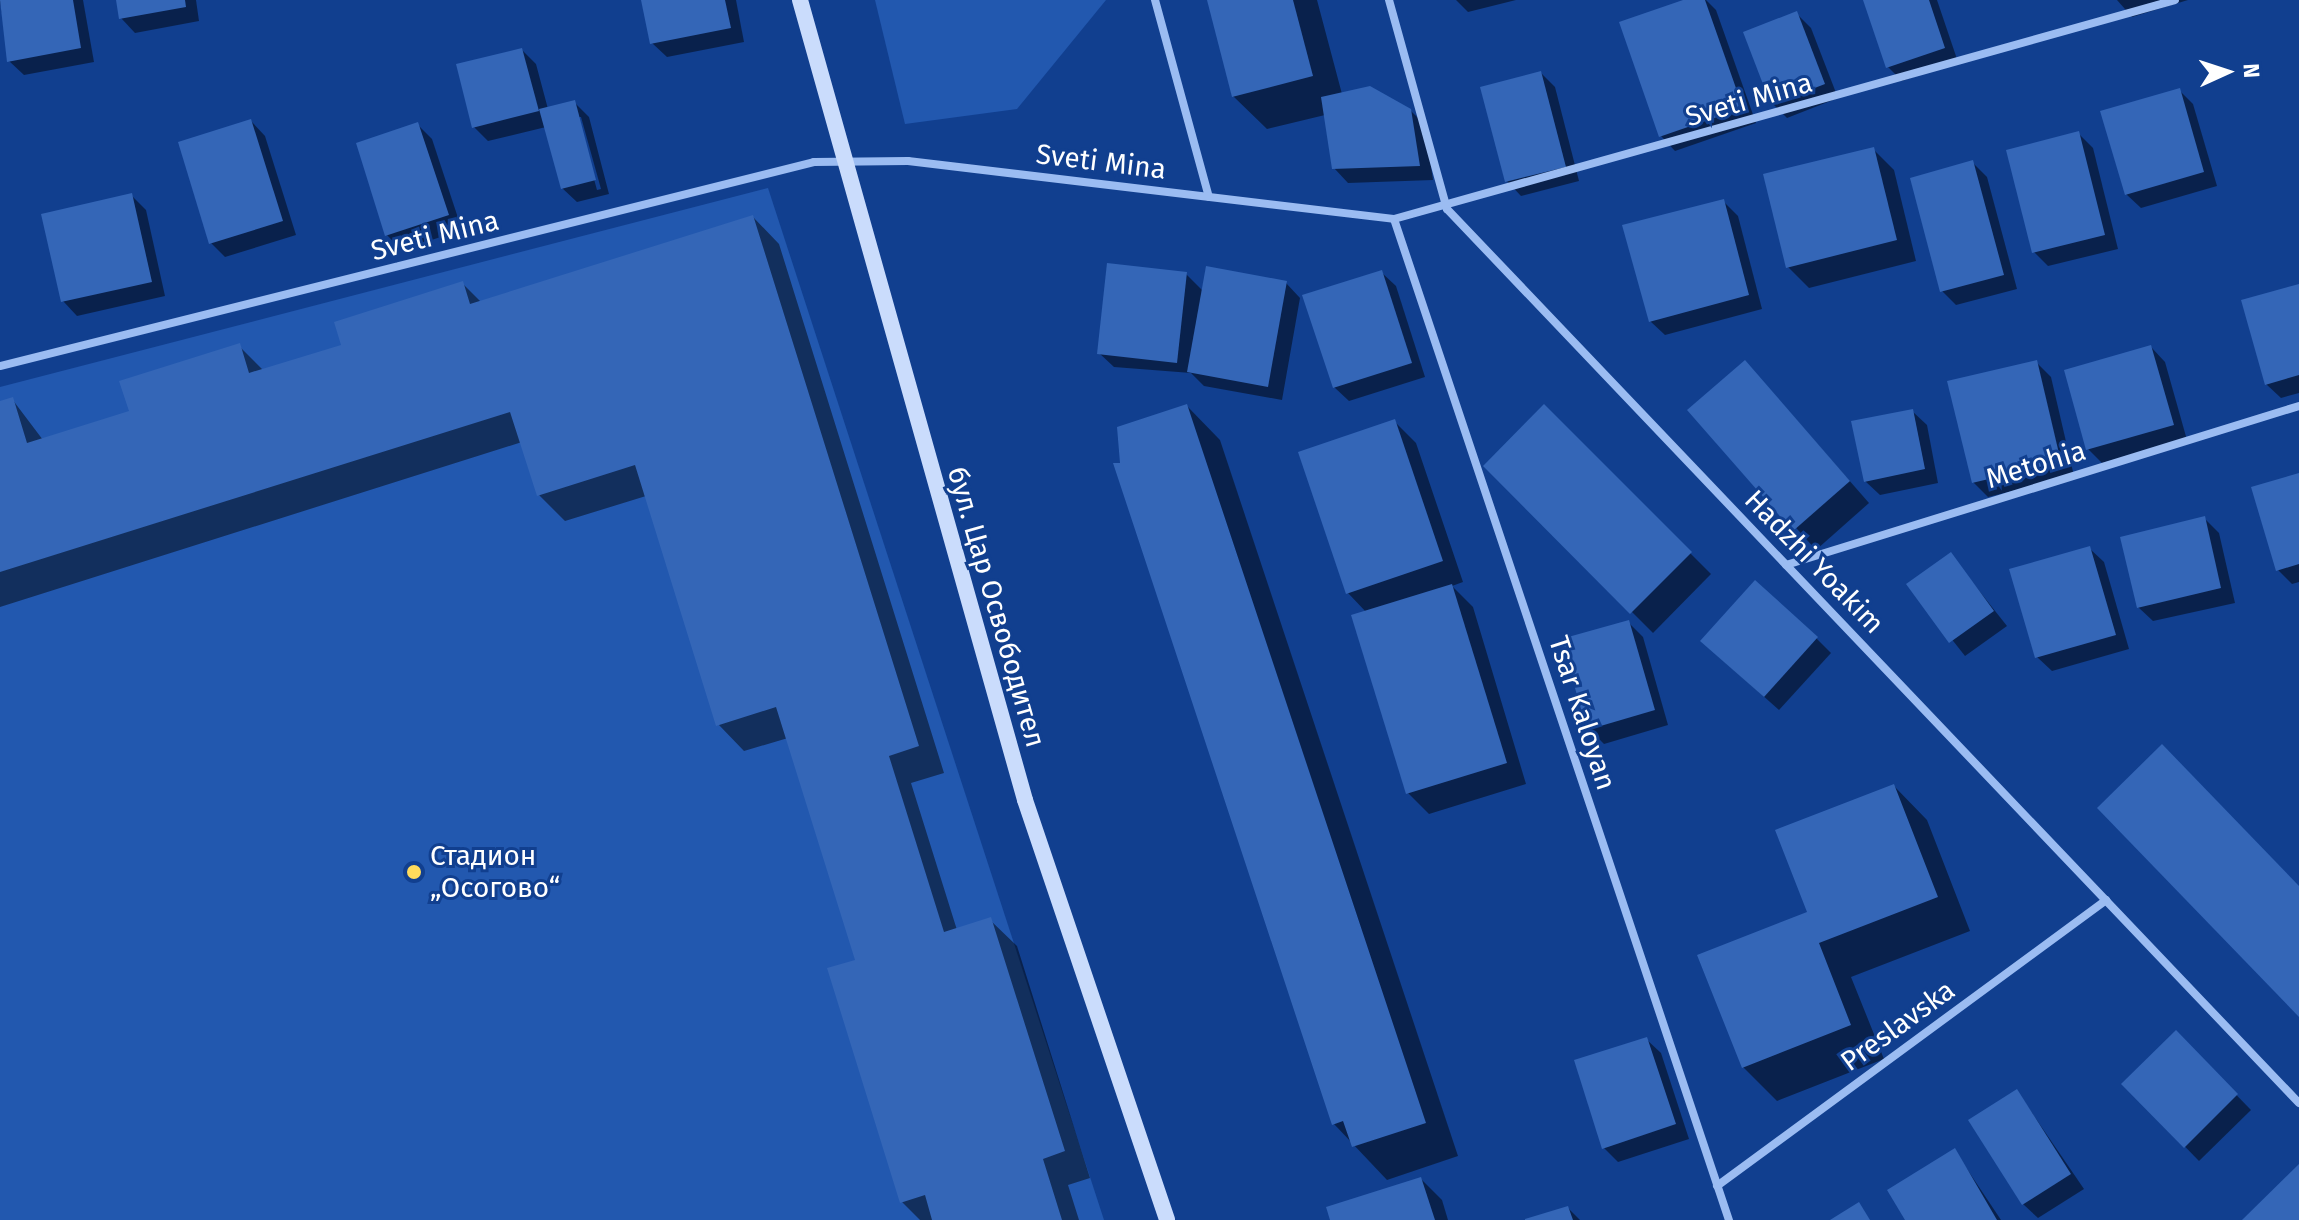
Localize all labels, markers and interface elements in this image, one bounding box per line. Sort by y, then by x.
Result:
north arrow [2187,32,2267,112]
text: N [2238,63,2265,79]
street label: Sveti Mina [1682,66,1816,134]
street label: Sveti Mina [1034,137,1168,187]
street label: Sveti Mina [368,204,502,268]
street label: Metohia [1982,434,2090,496]
street label: бул. Цар Освободител [940,463,1052,751]
street label: Hadzhi Yoakim [1737,483,1891,641]
street label: Tsar Kaloyan [1541,632,1623,794]
place label: Стадион „Осогово“ [430,839,560,905]
marker: Стадион „Осогово“ [405,863,423,881]
street label: Preslavska [1834,973,1962,1079]

